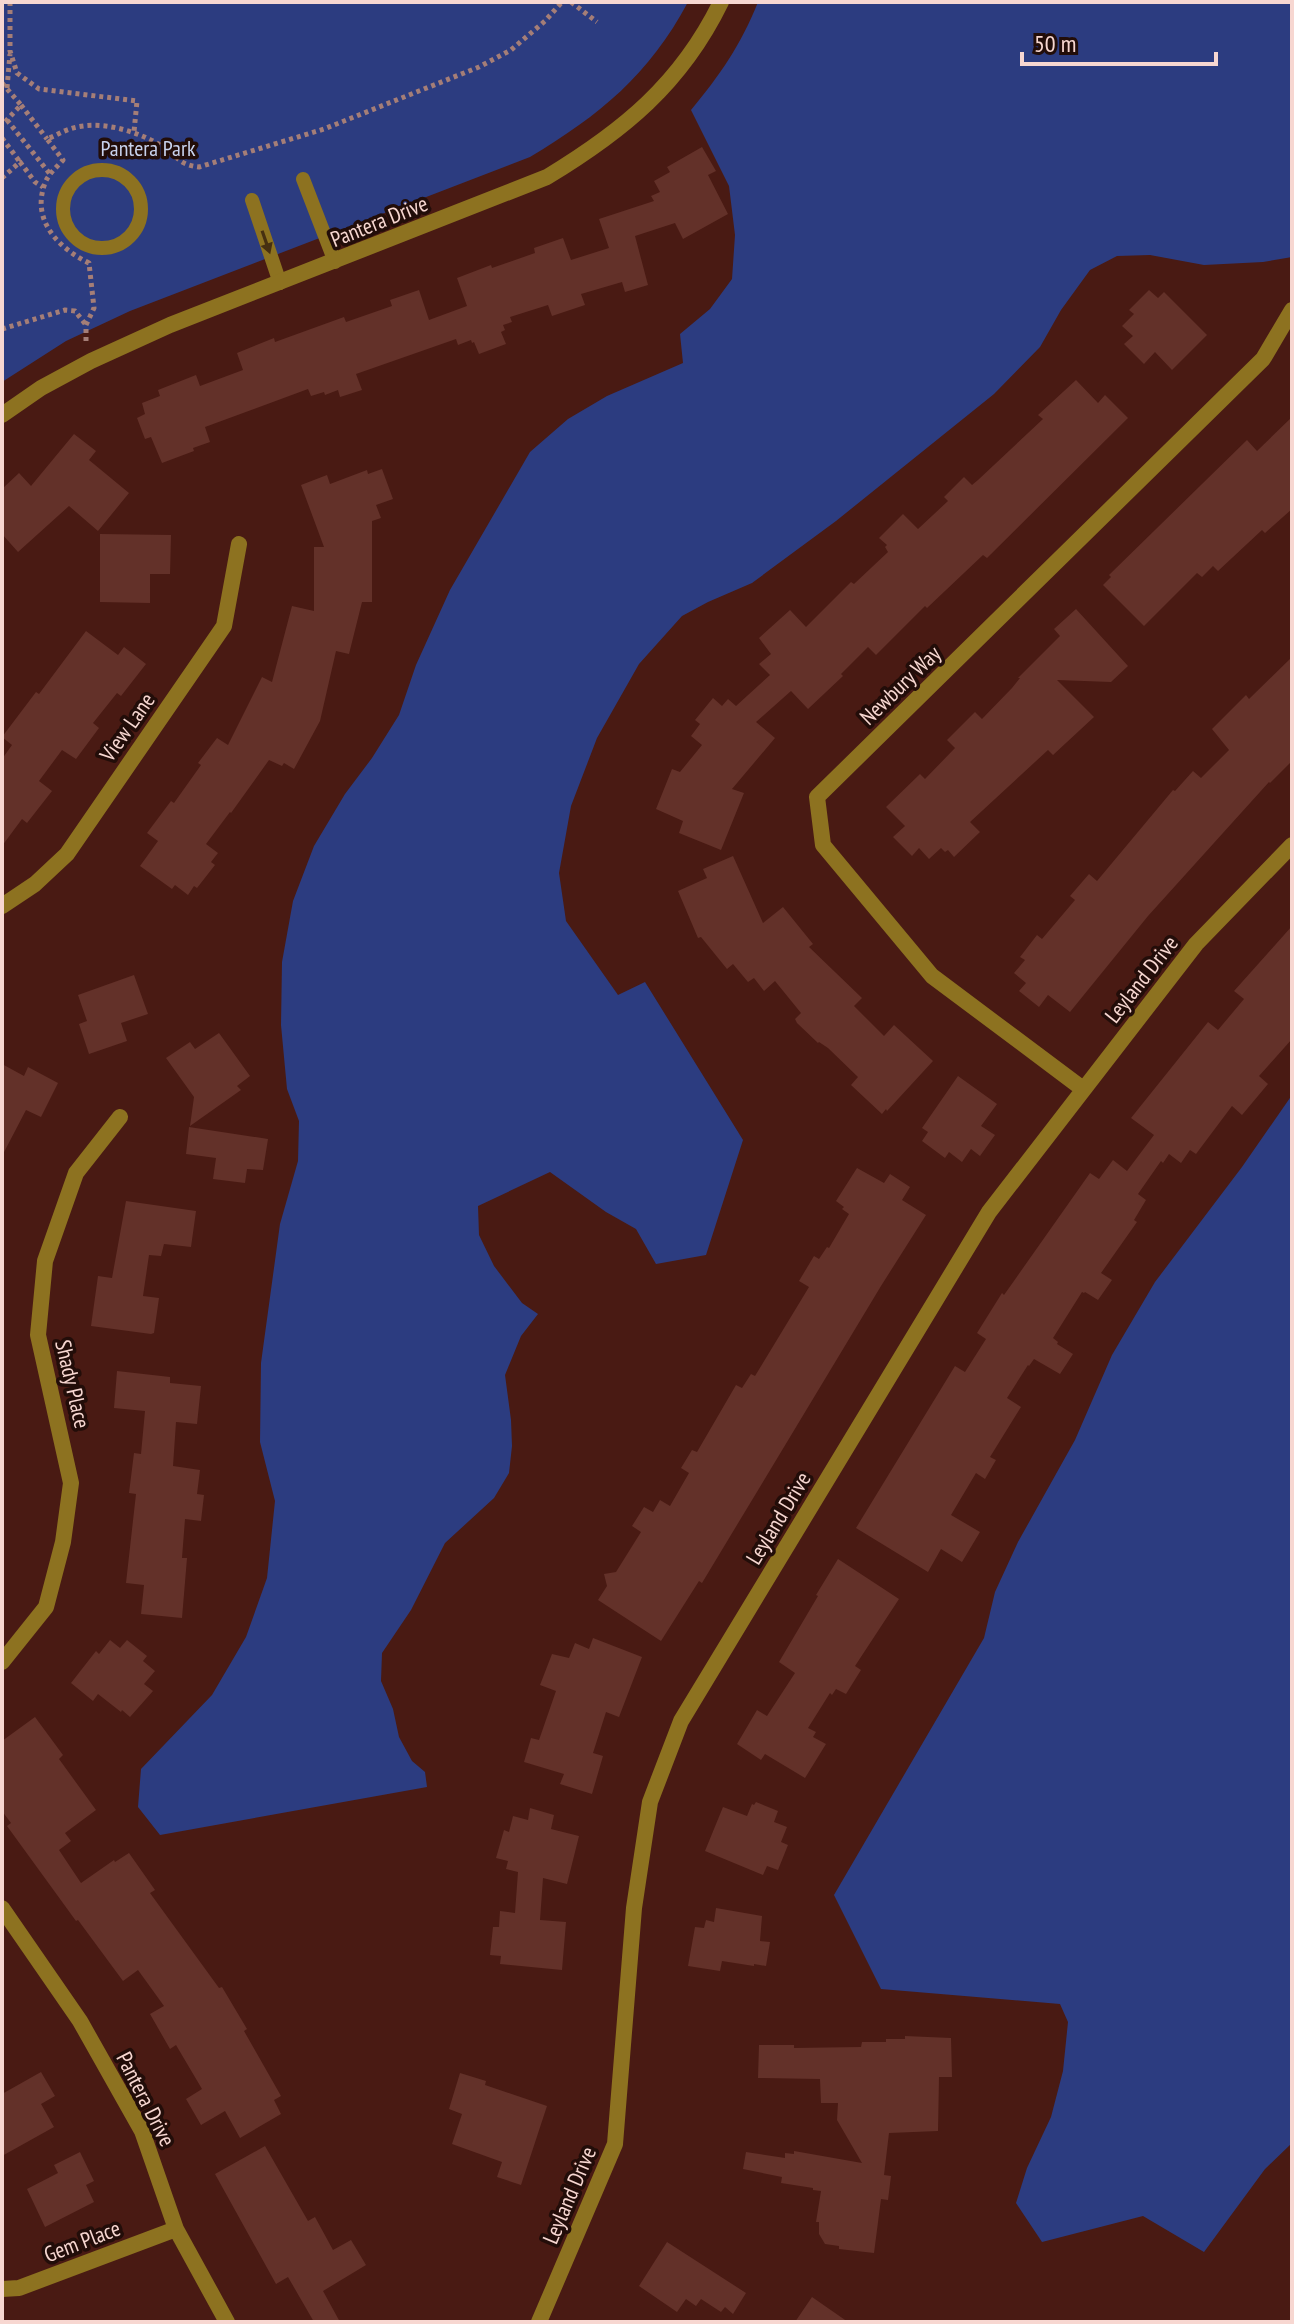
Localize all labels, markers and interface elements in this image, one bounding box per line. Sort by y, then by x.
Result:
scale bar [1022,16,1216,66]
text: 50 m [1034,28,1076,59]
park label: Pantera Park [101,134,196,162]
street label: Pantera Drive [326,189,432,253]
one-way arrow [260,230,272,254]
street label: Newbury Way [854,639,947,730]
street label: View Lane [93,687,161,768]
street label: Leyland Drive [1098,930,1184,1028]
street label: Shady Place [49,1337,97,1431]
street label: Leyland Drive [739,1467,817,1569]
street label: Pantera Drive [110,2047,182,2151]
street label: Leyland Drive [536,2142,602,2248]
street label: Gem Place [40,2214,124,2268]

